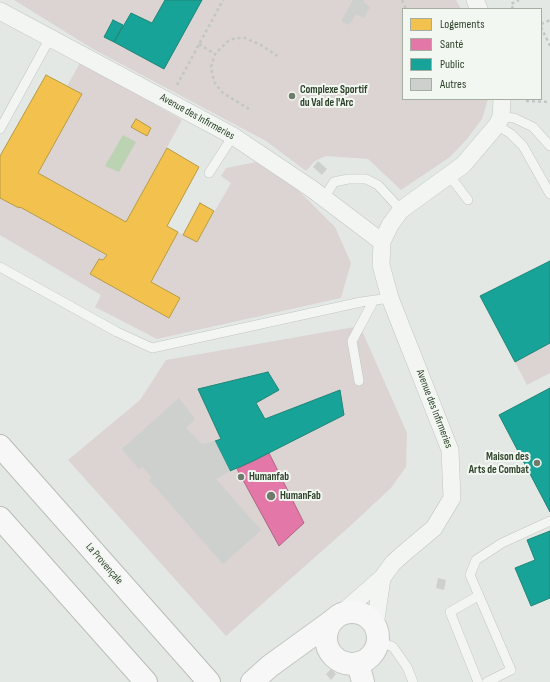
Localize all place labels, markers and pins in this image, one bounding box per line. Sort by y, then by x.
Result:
place label: Complexe Sportif du Val de l'Arc [300,83,367,109]
marker: Complexe Sportif du Val de l'Arc [287,91,297,101]
place label: Maison des Arts de Combat [469,450,529,476]
marker: Maison des Arts de Combat [532,458,542,468]
place label: Humanfab [249,470,289,484]
marker: Humanfab [236,472,246,482]
place label: HumanFab [280,489,321,503]
marker: HumanFab [265,490,277,502]

